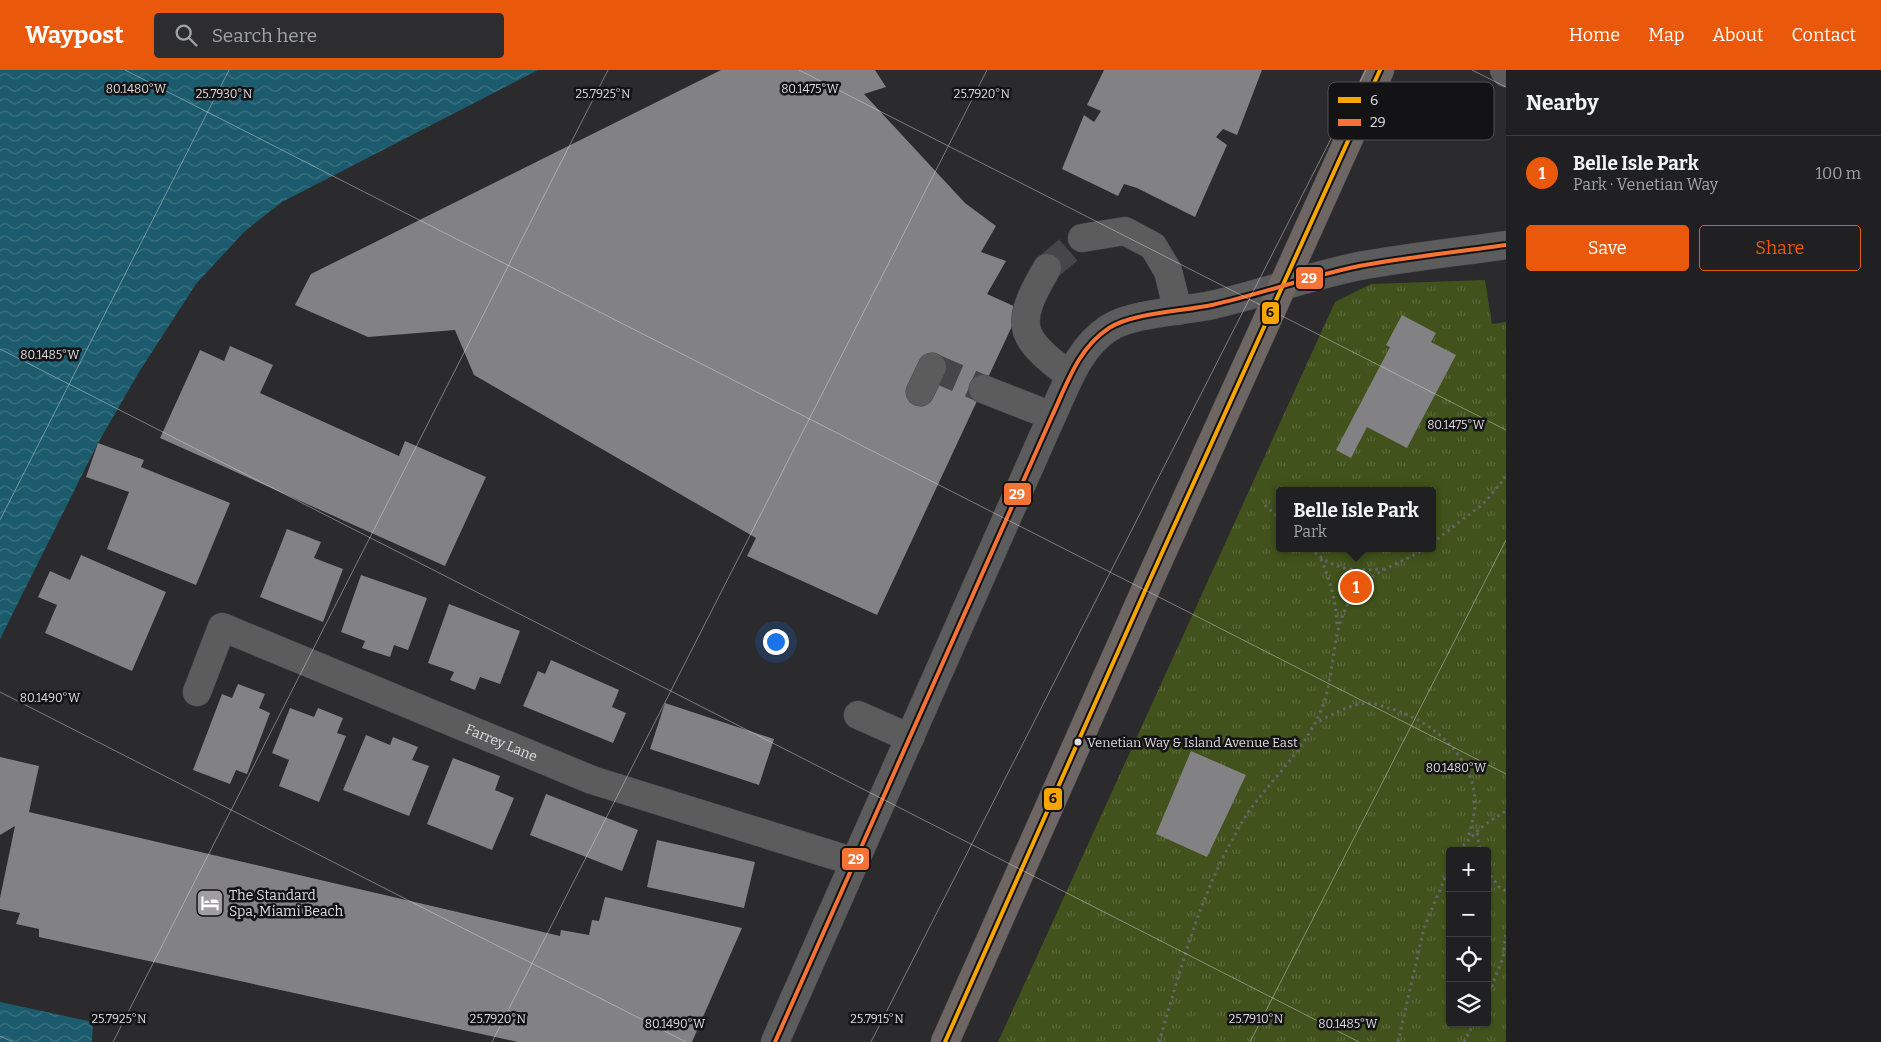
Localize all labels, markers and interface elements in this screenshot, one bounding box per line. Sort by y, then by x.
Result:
search box [154,13,504,58]
text: Waypost [25,21,124,49]
icon: search [172,21,200,49]
text: Search here [212,24,317,47]
text: Home [1569,24,1620,46]
text: Map [1648,24,1684,46]
text: About [1712,24,1763,46]
text: Contact [1791,24,1856,46]
text: 80.1480°W [106,82,167,96]
text: 80.1475°W [781,82,840,96]
legend [1328,82,1494,140]
text: 25.7930°N [196,87,253,101]
text: 25.7925°N [576,87,631,101]
text: 25.7920°N [954,87,1011,101]
text: Nearby [1526,90,1599,116]
text: 6 [1370,92,1378,109]
text: 29 [1370,114,1386,131]
text: Belle Isle Park [1573,152,1699,175]
text: 1 [1539,164,1545,183]
text: 100 m [1816,164,1861,183]
text: Park · Venetian Way [1573,175,1718,194]
button: Save [1526,225,1689,271]
button: Share [1699,225,1861,271]
line badge: 29 [1295,266,1324,290]
text: 29 [1301,270,1317,287]
line badge: 6 [1261,301,1280,325]
text: 6 [1266,304,1274,321]
text: 80.1485°W [20,348,80,362]
text: 80.1475°W [1427,418,1486,432]
line badge: 29 [1003,482,1032,506]
text: 29 [1009,486,1025,503]
popup [1276,487,1436,552]
text: Belle Isle Park [1293,499,1419,522]
text: Park [1293,522,1327,541]
pin: 1 [1340,568,1372,606]
your location [763,629,789,655]
text: 80.1490°W [20,691,81,705]
street label: Farrey Lane [463,720,540,765]
place label: Venetian Way & Island Avenue East [1087,735,1298,750]
marker: Venetian Way & Island Avenue East [1073,737,1083,747]
text: 80.1480°W [1426,761,1487,775]
line badge: 6 [1043,787,1063,811]
text: 6 [1049,790,1057,807]
line badge: 29 [841,847,870,871]
map controls [1446,847,1491,1027]
button: + [1446,847,1491,892]
text: 29 [848,851,864,868]
place label: The Standard Spa, Miami Beach [229,887,344,920]
hotel icon: The Standard Spa, Miami Beach [195,888,225,918]
button: − [1446,892,1491,937]
button: locate [1446,937,1491,982]
button: layers [1446,982,1491,1027]
text: 25.7925°N [92,1012,147,1026]
text: 25.7920°N [470,1012,527,1026]
text: 25.7915°N [850,1012,904,1026]
text: 25.7910°N [1229,1012,1284,1026]
text: 80.1490°W [645,1017,706,1031]
text: 80.1485°W [1318,1017,1378,1031]

